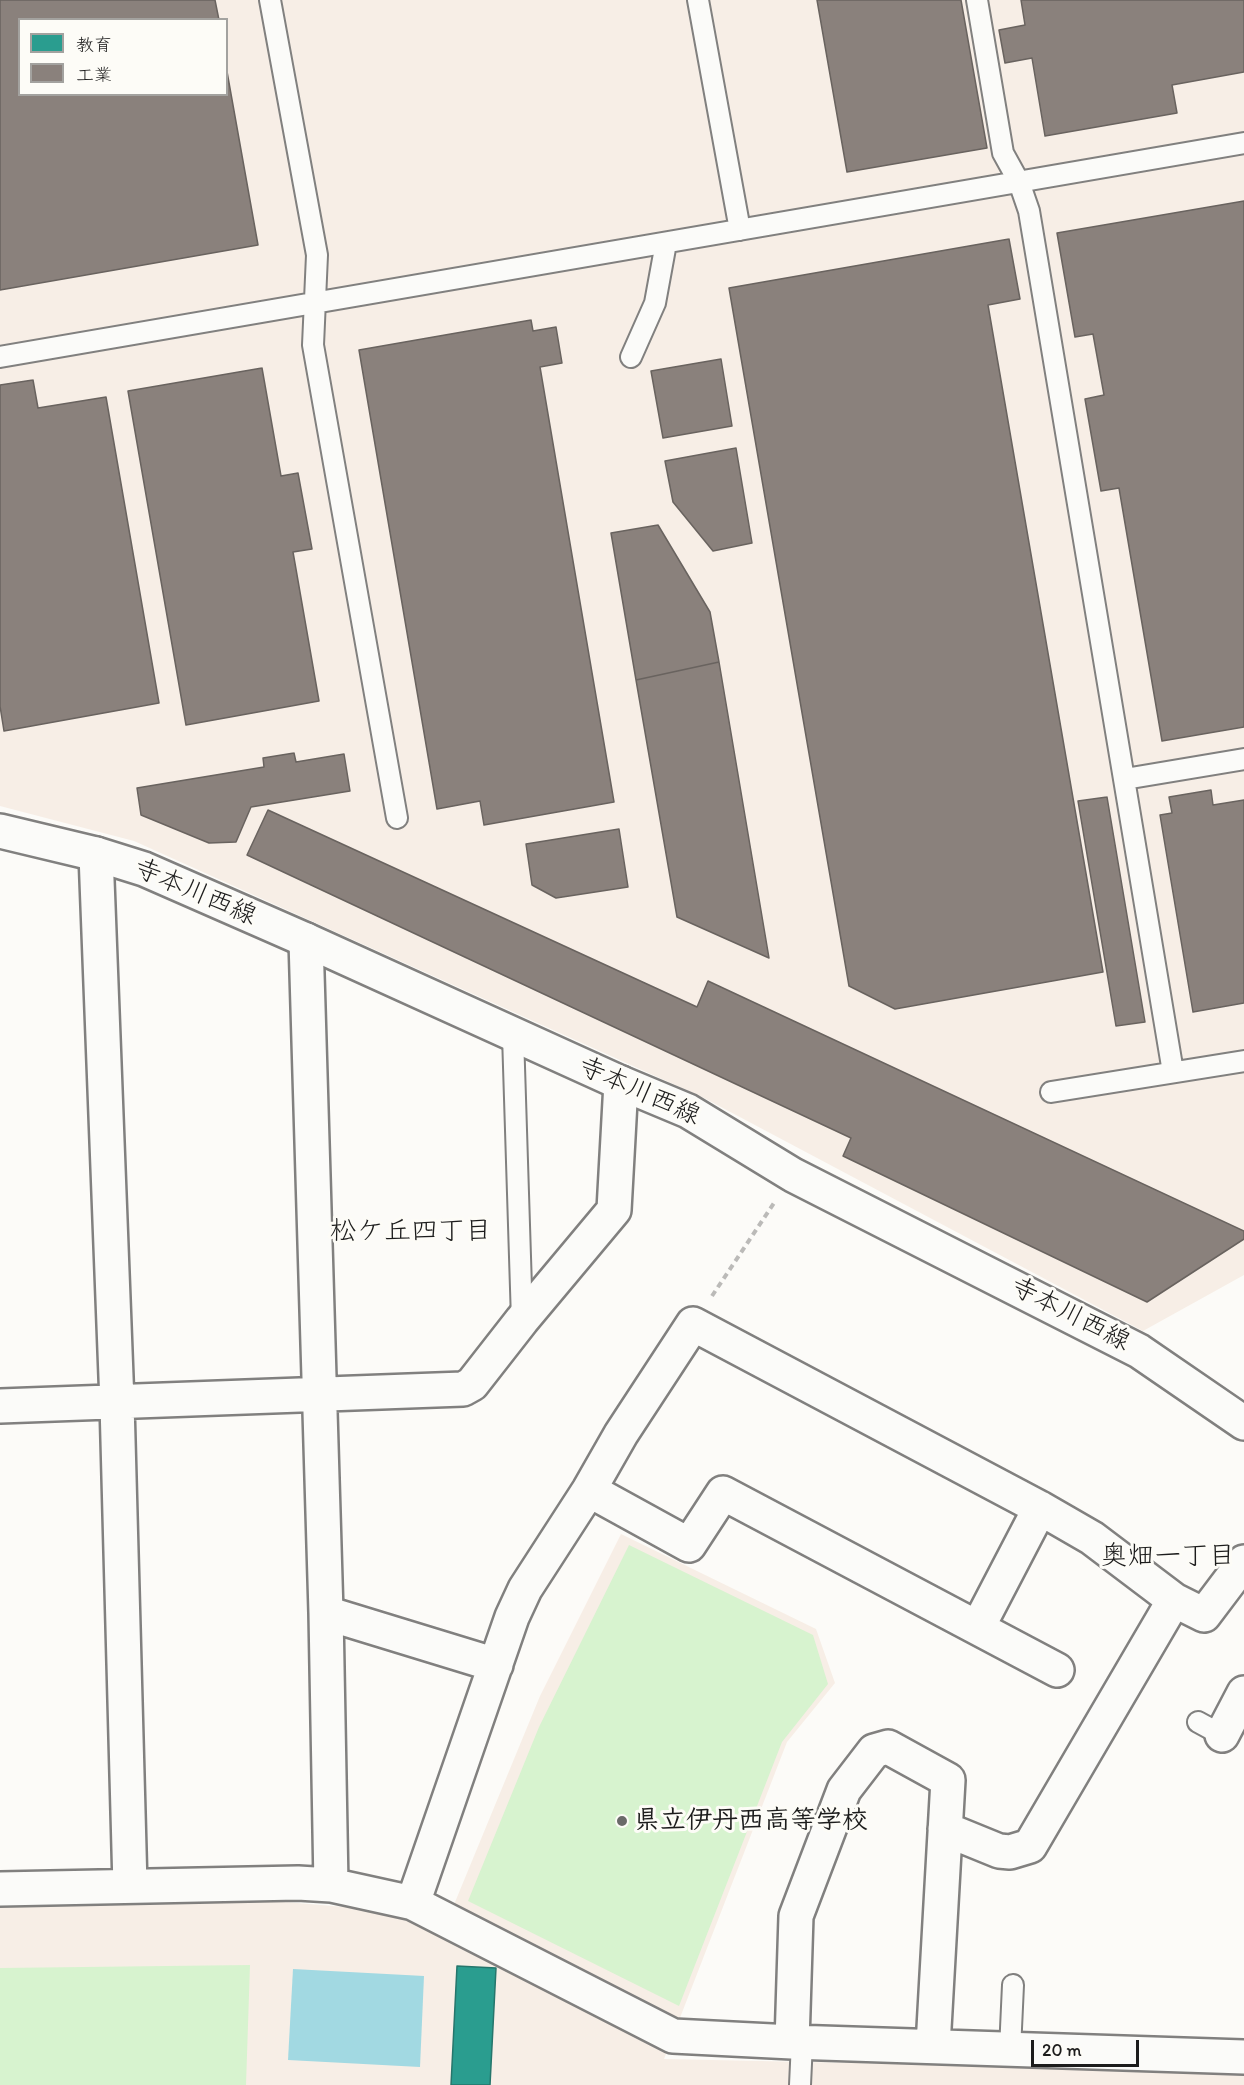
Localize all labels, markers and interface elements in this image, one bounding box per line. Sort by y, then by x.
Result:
legend [18,18,228,96]
text: 教育 [76,34,112,56]
text: 工業 [76,64,112,86]
street label: 寺本川西線 [129,853,261,933]
street label: 寺本川西線 [573,1051,705,1133]
district label: 松ケ丘四丁目 [330,1216,492,1248]
street label: 寺本川西線 [1005,1272,1135,1358]
district label: 奥畑一丁目 [1101,1541,1235,1573]
place label: 県立伊丹西高等学校 [634,1805,868,1837]
marker: 県立伊丹西高等学校 [615,1814,629,1828]
scale bar [1034,2028,1142,2066]
text: 20 m [1042,2039,1082,2061]

